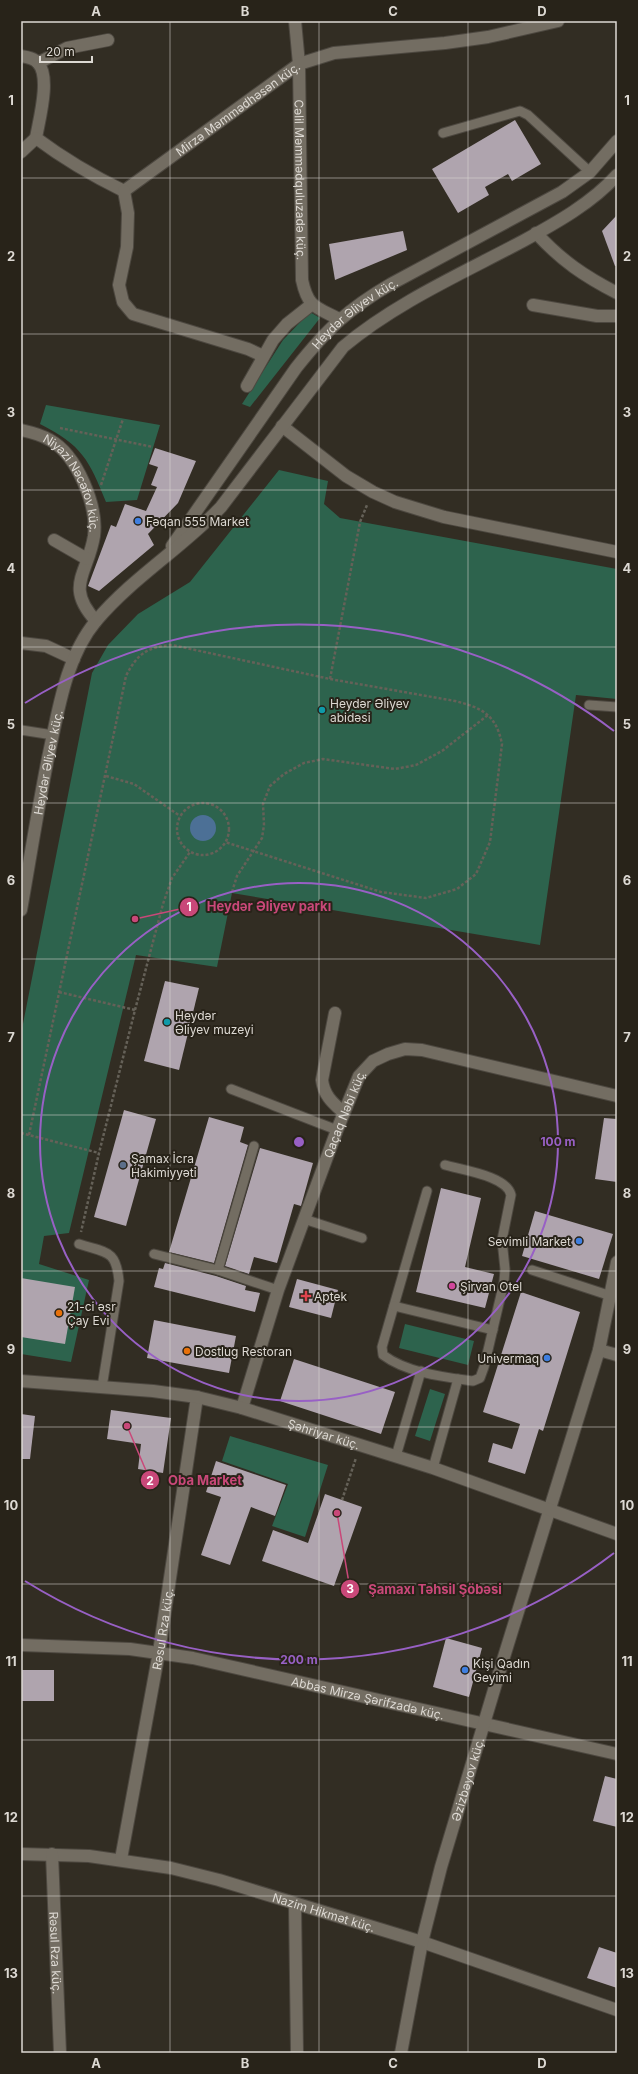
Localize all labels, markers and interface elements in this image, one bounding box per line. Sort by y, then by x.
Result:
text: A [91,3,101,19]
text: B [241,3,250,19]
text: C [388,3,398,19]
text: D [537,3,547,19]
scale bar [40,38,92,64]
text: 20 m [46,44,75,59]
street label: Mirzə Məmmədhəsən küç. [172,58,303,159]
text: 1 [8,92,14,108]
text: 1 [624,92,630,108]
street label: Cəlil Məmmədquluzadə küç. [292,99,309,260]
text: 2 [7,248,15,264]
text: 2 [623,248,631,264]
street label: Heydər Əliyev küç. [308,274,400,352]
text: 3 [7,404,15,420]
text: 3 [623,404,631,420]
street label: Niyazi Nəcəfov küç. [41,430,102,533]
place label: Fəqan 555 Market [146,514,249,529]
marker: Fəqan 555 Market [133,516,143,526]
text: 4 [7,560,16,576]
text: 4 [623,560,632,576]
place label: Heydər Əliyev abidəsi [330,696,409,725]
marker: Heydər Əliyev abidəsi [317,705,327,715]
street label: Heydər Əliyev küç. [30,708,65,816]
text: 5 [7,716,15,732]
text: 5 [623,716,631,732]
text: 6 [7,872,15,888]
text: 6 [623,872,631,888]
callout: Heydər Əliyev parkı [179,894,340,919]
text: Heydər Əliyev parkı [207,898,331,914]
text: 1 [186,899,192,914]
place label: Heydər Əliyev muzeyi [175,1008,254,1037]
marker: Heydər Əliyev muzeyi [162,1017,172,1027]
text: 7 [7,1029,15,1045]
text: 7 [623,1029,631,1045]
street label: Qaçaq Nəbi küç. [320,1066,369,1160]
text: 100 m [540,1134,576,1149]
centre of rings [292,1135,306,1149]
place label: Şamax İcra Hakimiyyəti [131,1151,197,1180]
marker: Şamax İcra Hakimiyyəti [118,1160,128,1170]
text: 8 [7,1185,15,1201]
text: 8 [623,1185,631,1201]
place label: Sevimli Market [488,1234,571,1249]
marker: Sevimli Market [574,1236,584,1246]
place label: Şirvan Otel [460,1279,522,1294]
marker: Şirvan Otel [447,1281,457,1291]
place label: Aptek [314,1289,347,1304]
marker: Aptek [301,1291,311,1301]
place label: 21-ci əsr Çay Evi [67,1299,116,1328]
marker: 21-ci əsr Çay Evi [54,1308,64,1318]
text: 9 [7,1341,15,1357]
text: 9 [623,1341,631,1357]
place label: Dostlug Restoran [195,1344,292,1359]
marker: Dostlug Restoran [182,1346,192,1356]
place label: Univermaq [477,1351,539,1366]
marker: Univermaq [542,1353,552,1363]
street label: Şəhriyar küç. [286,1415,362,1452]
callout: Oba Market [140,1468,250,1493]
text: Oba Market [168,1472,242,1488]
text: 2 [146,1473,154,1488]
text: 10 [4,1497,18,1513]
text: 10 [620,1497,634,1513]
callout: Şamaxı Təhsil Şöbəsi [340,1576,510,1601]
text: 3 [346,1581,354,1596]
text: Şamaxı Təhsil Şöbəsi [368,1581,502,1597]
street label: Rəsul Rza küç. [148,1587,176,1671]
text: 200 m [280,1652,318,1667]
text: 11 [5,1653,17,1669]
text: 11 [621,1653,633,1669]
place label: Kişi Qadın Geyimi [473,1656,530,1685]
marker: Kişi Qadın Geyimi [460,1665,470,1675]
street label: Abbas Mirzə Şərifzadə küç. [290,1673,446,1722]
street label: Əzizbəyov küç. [448,1735,487,1823]
text: 12 [4,1809,18,1825]
text: 12 [620,1809,634,1825]
street label: Nazim Hikmət küç. [271,1889,377,1935]
street label: Rəsul Rza küç. [47,1911,65,1995]
text: 13 [4,1965,18,1981]
text: 13 [620,1965,634,1981]
text: A [91,2055,101,2071]
text: B [241,2055,250,2071]
text: C [388,2055,398,2071]
text: D [537,2055,547,2071]

